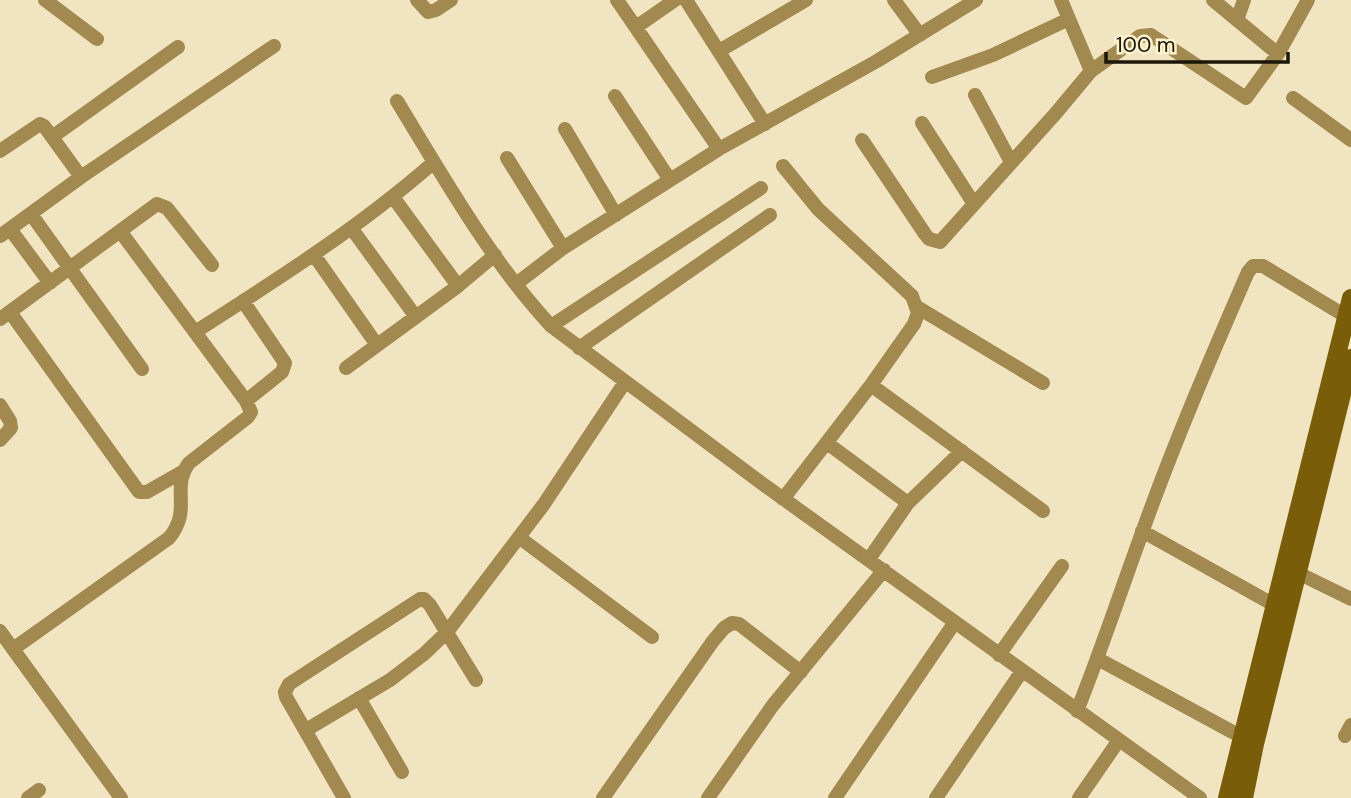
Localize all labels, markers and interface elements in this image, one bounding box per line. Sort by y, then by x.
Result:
scale bar [1106,21,1288,65]
text: 100 m [1116,31,1176,59]

